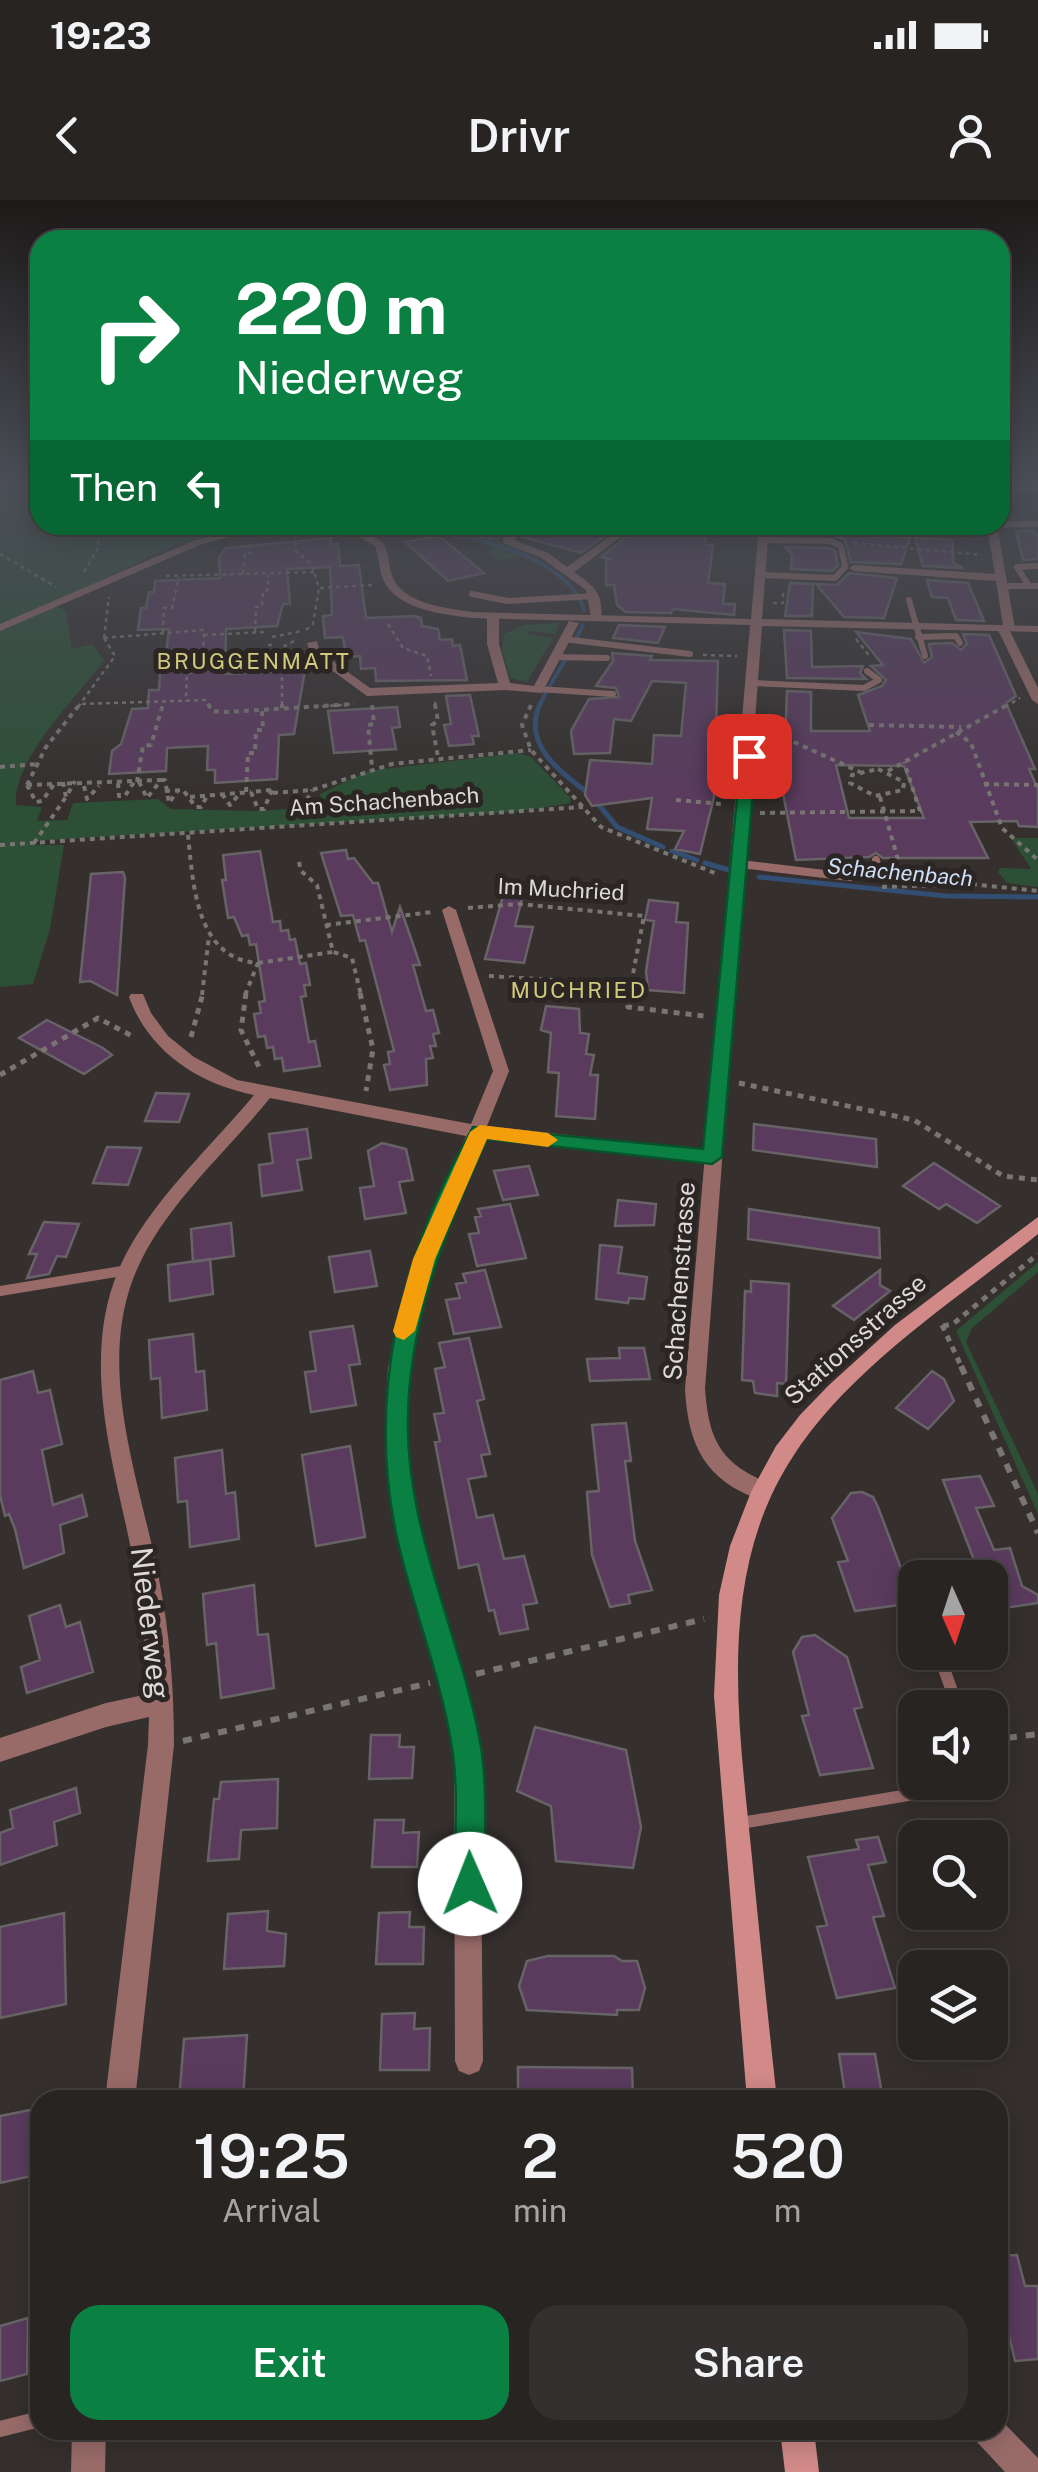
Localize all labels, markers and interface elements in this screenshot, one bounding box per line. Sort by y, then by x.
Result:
text: 19:23 [50,13,152,58]
icon: back [40,108,95,163]
icon: person [943,108,998,163]
text: Drivr [468,109,570,162]
text: 220 m [235,267,448,350]
icon: right [70,270,200,400]
text: Niederweg [235,351,464,404]
icon: left [178,460,233,515]
text: Then [70,465,158,510]
district label: BRUGGENMATT [157,648,351,674]
pin [707,714,792,799]
icon: arrive [722,729,777,784]
street label: Am Schachenbach [288,781,480,821]
water label: Schachenbach [826,853,974,891]
street label: Im Muchried [497,873,625,905]
district label: MUCHRIED [511,977,647,1003]
street label: Schachenstrasse [657,1181,701,1381]
street label: Stationsstrasse [778,1267,932,1411]
street label: Niederweg [124,1545,178,1701]
north arrow [898,1560,1008,1670]
map controls [898,1560,1008,2060]
button: sound [898,1690,1008,1800]
button: search [898,1820,1008,1930]
position arrow [418,1832,522,1936]
button: layers [898,1950,1008,2060]
text: 19:25 [193,2121,350,2192]
text: 2 [522,2121,559,2192]
text: 520 [730,2121,845,2192]
text: Arrival [222,2192,321,2229]
text: min [513,2192,567,2229]
text: m [774,2192,801,2229]
button: Exit [70,2305,509,2420]
button: Share [529,2305,968,2420]

